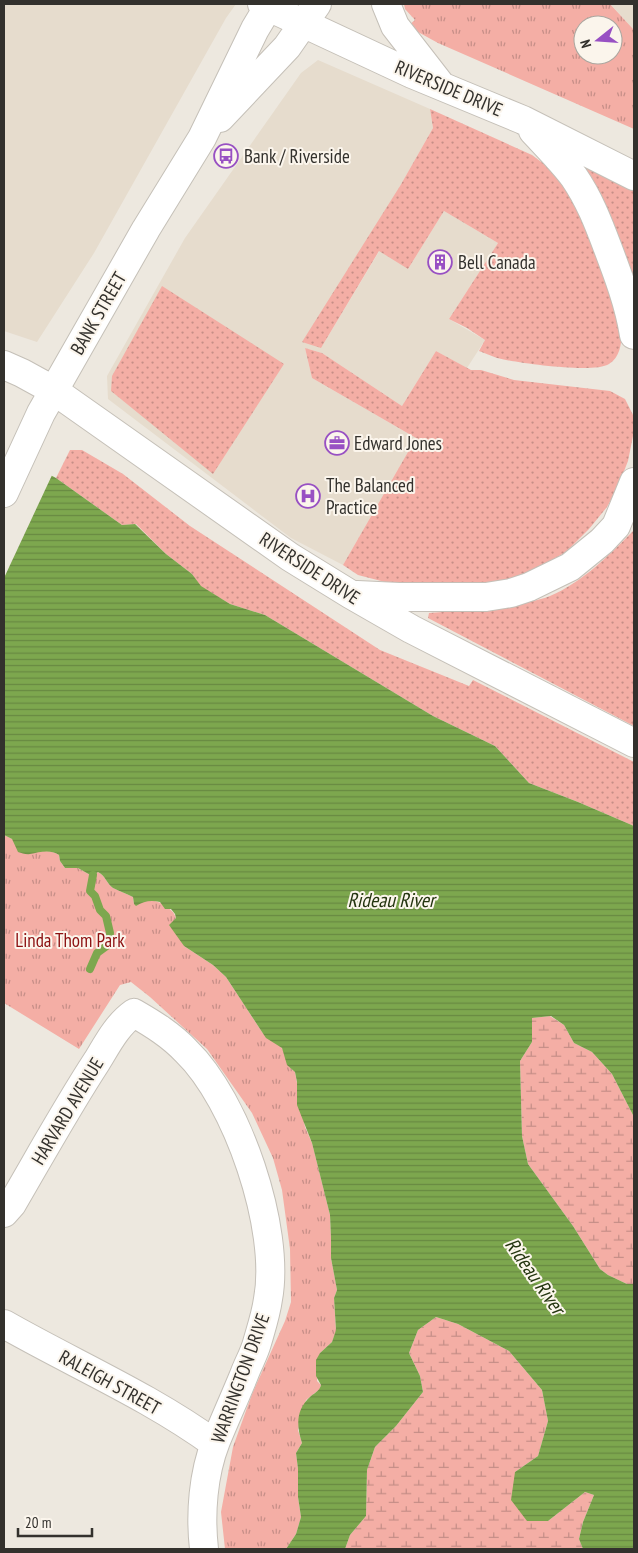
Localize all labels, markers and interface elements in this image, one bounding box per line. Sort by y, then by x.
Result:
north arrow [573,15,623,65]
text: N [576,38,595,50]
street label: RIVERSIDE DRIVE [391,55,507,121]
bus stop icon: Bank / Riverside [213,143,239,169]
place label: Bank / Riverside [244,144,350,168]
building icon: Bell Canada [427,249,453,275]
place label: Bell Canada [458,250,536,274]
street label: BANK STREET [65,267,132,359]
office icon: Edward Jones [324,430,350,456]
place label: Edward Jones [354,431,442,455]
place label: The Balanced Practice [326,473,414,519]
hospital icon: The Balanced Practice [295,483,321,509]
street label: RIVERSIDE DRIVE [255,527,365,609]
water label: Rideau River [347,887,437,913]
park label: Linda Thom Park [15,928,125,952]
street label: HARVARD AVENUE [26,1053,108,1169]
water label: Rideau River [499,1233,572,1321]
street label: WARRINGTON DRIVE [205,1310,275,1446]
street label: RALEIGH STREET [55,1344,165,1420]
scale bar [18,1506,91,1538]
text: 20 m [25,1513,51,1532]

